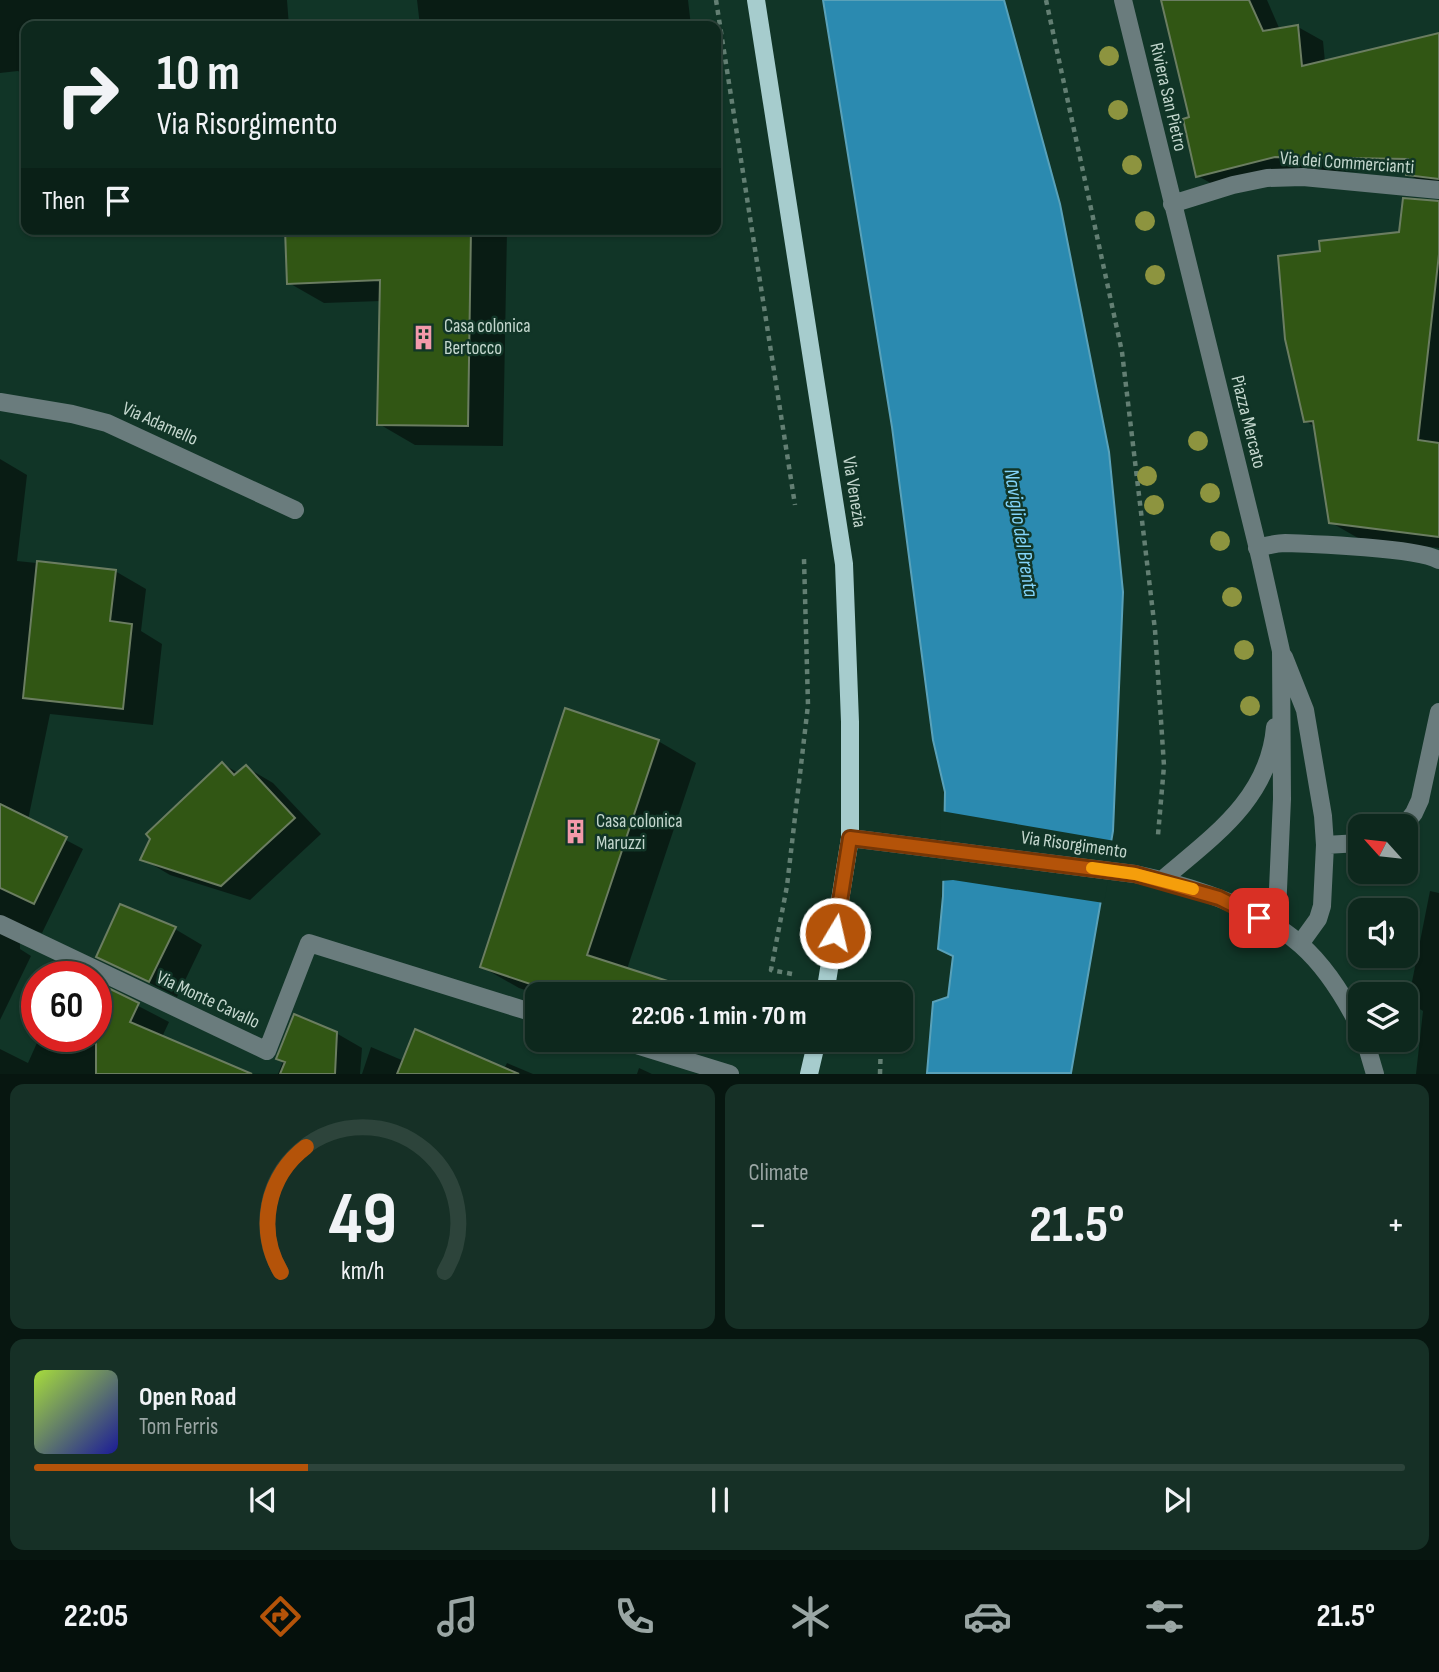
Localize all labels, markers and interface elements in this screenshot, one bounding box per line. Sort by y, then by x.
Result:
street label: Riviera San Pietro [1144,40,1192,154]
text: 10 m [157,45,240,104]
icon: right [42,49,133,140]
text: Via Risorgimento [157,105,337,144]
street label: Via dei Commercianti [1279,147,1415,179]
icon: arrive [99,182,137,220]
text: Then [42,186,85,217]
place label: Casa colonica Bertocco [444,315,530,360]
building icon: Casa colonica Bertocco [410,323,438,351]
street label: Piazza Mercato [1225,373,1271,471]
street label: Via Adamello [119,397,201,451]
street label: Via Venezia [837,455,871,529]
water label: Naviglio del Brenta [999,467,1044,599]
place label: Casa colonica Maruzzi [596,810,682,855]
north arrow [1348,814,1418,884]
map controls [1348,814,1418,1052]
building icon: Casa colonica Maruzzi [562,818,590,846]
street label: Via Risorgimento [1019,826,1129,864]
pin [1229,888,1289,948]
position arrow [798,896,872,970]
button: sound [1348,898,1418,968]
icon: arrive [1240,899,1278,937]
speed limit sign: 60 [21,961,112,1052]
street label: Via Monte Cavallo [153,966,263,1034]
button: layers [1348,982,1418,1052]
text: 22:06 · 1 min · 70 m [631,1001,807,1032]
text: Climate [749,1159,808,1187]
text: 49 [328,1177,396,1265]
text: 21.5° [1029,1194,1124,1257]
text: − [749,1203,767,1248]
text: + [1386,1203,1405,1248]
text: km/h [341,1256,384,1287]
text: Open Road [139,1382,236,1413]
text: Tom Ferris [139,1413,218,1441]
icon: previous [244,1481,282,1519]
icon: pause [701,1481,739,1519]
icon: next [1158,1481,1196,1519]
icon: directions [256,1592,305,1641]
icon: music [433,1592,482,1641]
icon: phone [610,1592,659,1641]
icon: climate [786,1592,835,1641]
icon: car [963,1592,1012,1641]
icon: filters [1140,1592,1189,1641]
text: 22:05 [64,1597,128,1636]
text: 21.5° [1316,1597,1375,1636]

